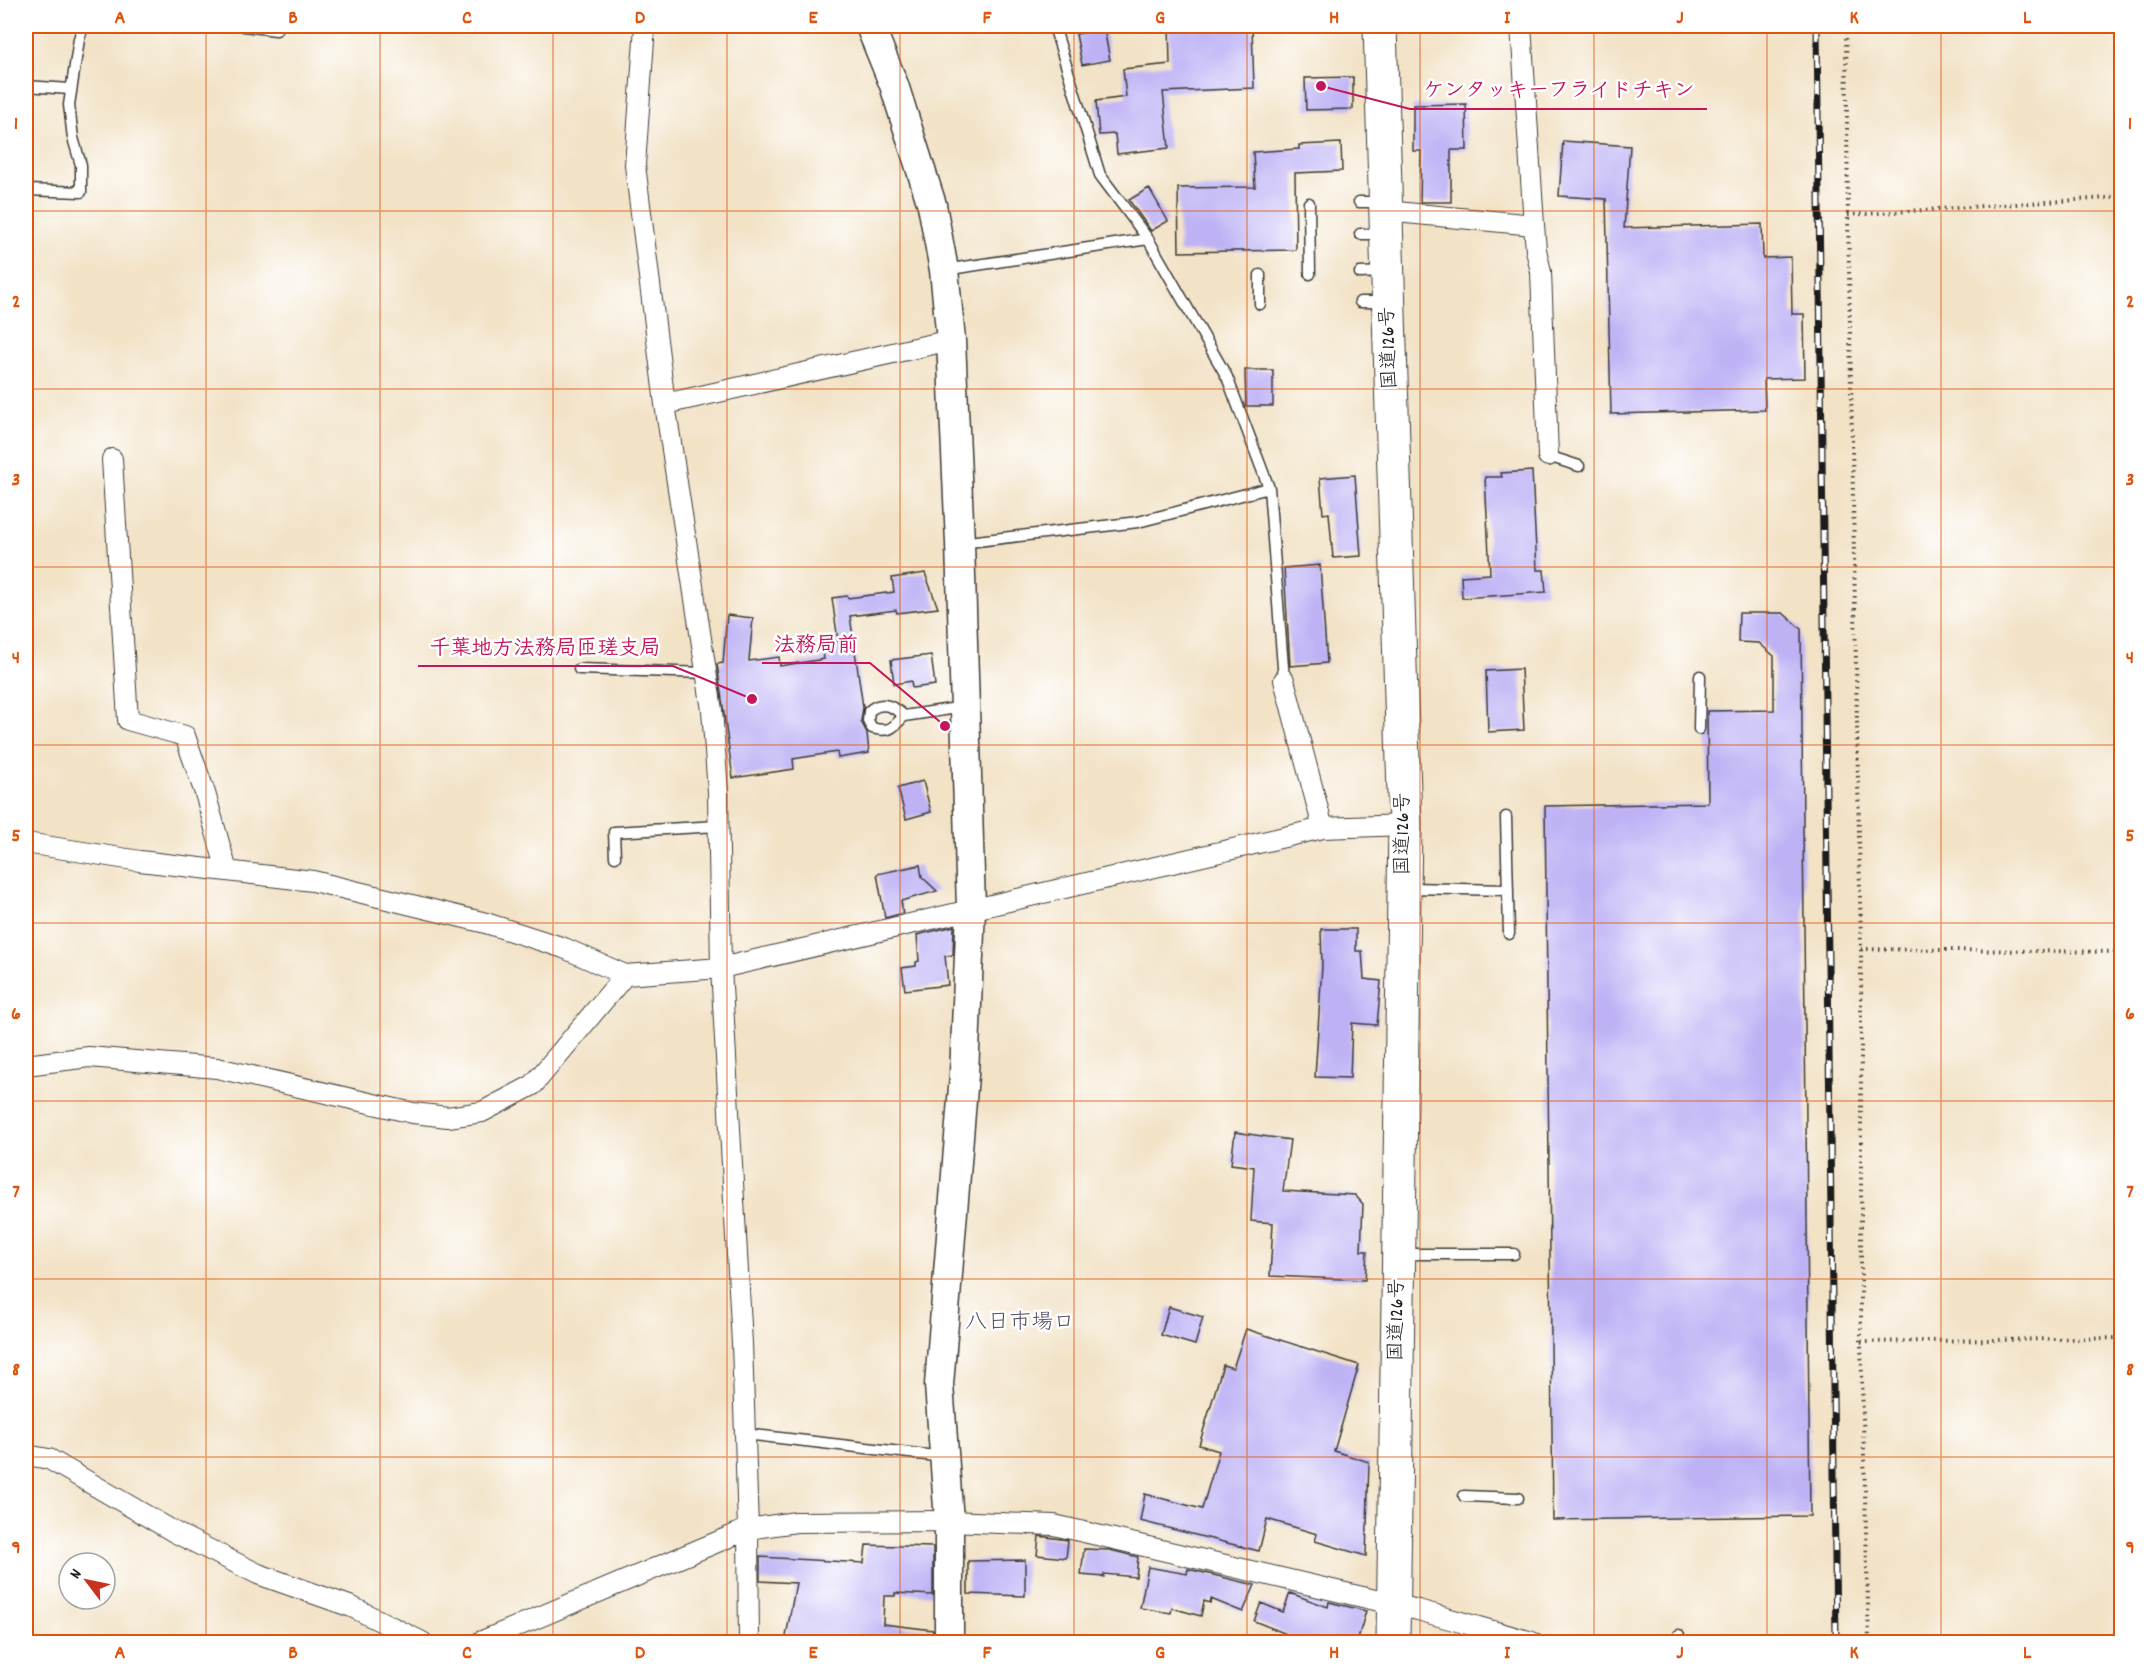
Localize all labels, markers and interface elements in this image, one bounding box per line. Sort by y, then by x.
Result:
text: A [115,5,126,33]
text: B [288,5,298,33]
text: C [462,5,472,33]
text: D [635,5,646,33]
text: E [808,5,818,33]
text: F [983,5,993,33]
text: G [1155,5,1165,33]
text: H [1329,5,1339,33]
text: I [1504,5,1511,33]
text: J [1676,5,1684,33]
text: K [1849,5,1859,33]
text: L [2023,5,2032,33]
callout: ケンタッキーフライドチキン [1410,70,1707,109]
text: ケンタッキーフライドチキン [1423,77,1695,107]
text: 1 [14,111,18,139]
text: 1 [2128,111,2132,139]
text: 2 [12,289,20,317]
text: 2 [2126,289,2134,317]
street label: 国道126号 [1375,306,1405,390]
text: 3 [12,467,20,495]
text: 3 [2126,467,2134,495]
callout: 法務局前 [762,624,870,663]
callout: 千葉地方法務局匝瑳支局 [418,627,673,666]
text: 法務局前 [774,632,858,662]
text: 千葉地方法務局匝瑳支局 [430,635,661,665]
text: 4 [12,645,20,673]
text: 4 [2126,645,2134,673]
street label: 国道126号 [1390,793,1418,875]
text: 5 [11,823,21,851]
text: 5 [2125,823,2135,851]
text: 6 [11,1001,21,1029]
text: 6 [2125,1001,2135,1029]
text: 7 [12,1179,20,1207]
text: 7 [2126,1179,2134,1207]
street label: 国道126号 [1383,1278,1413,1362]
district label: 八日市場ロ [965,1308,1075,1339]
text: 8 [12,1357,20,1385]
text: 8 [2126,1357,2134,1385]
text: 9 [11,1535,21,1563]
text: 9 [2125,1535,2135,1563]
north arrow [57,1551,117,1611]
text: N [65,1565,88,1584]
text: A [115,1640,126,1668]
text: B [288,1640,298,1668]
text: C [462,1640,472,1668]
text: D [635,1640,646,1668]
text: E [808,1640,818,1668]
text: F [983,1640,993,1668]
text: G [1155,1640,1165,1668]
text: H [1329,1640,1339,1668]
text: I [1504,1640,1511,1668]
text: J [1676,1640,1684,1668]
text: K [1849,1640,1859,1668]
text: L [2023,1640,2032,1668]

